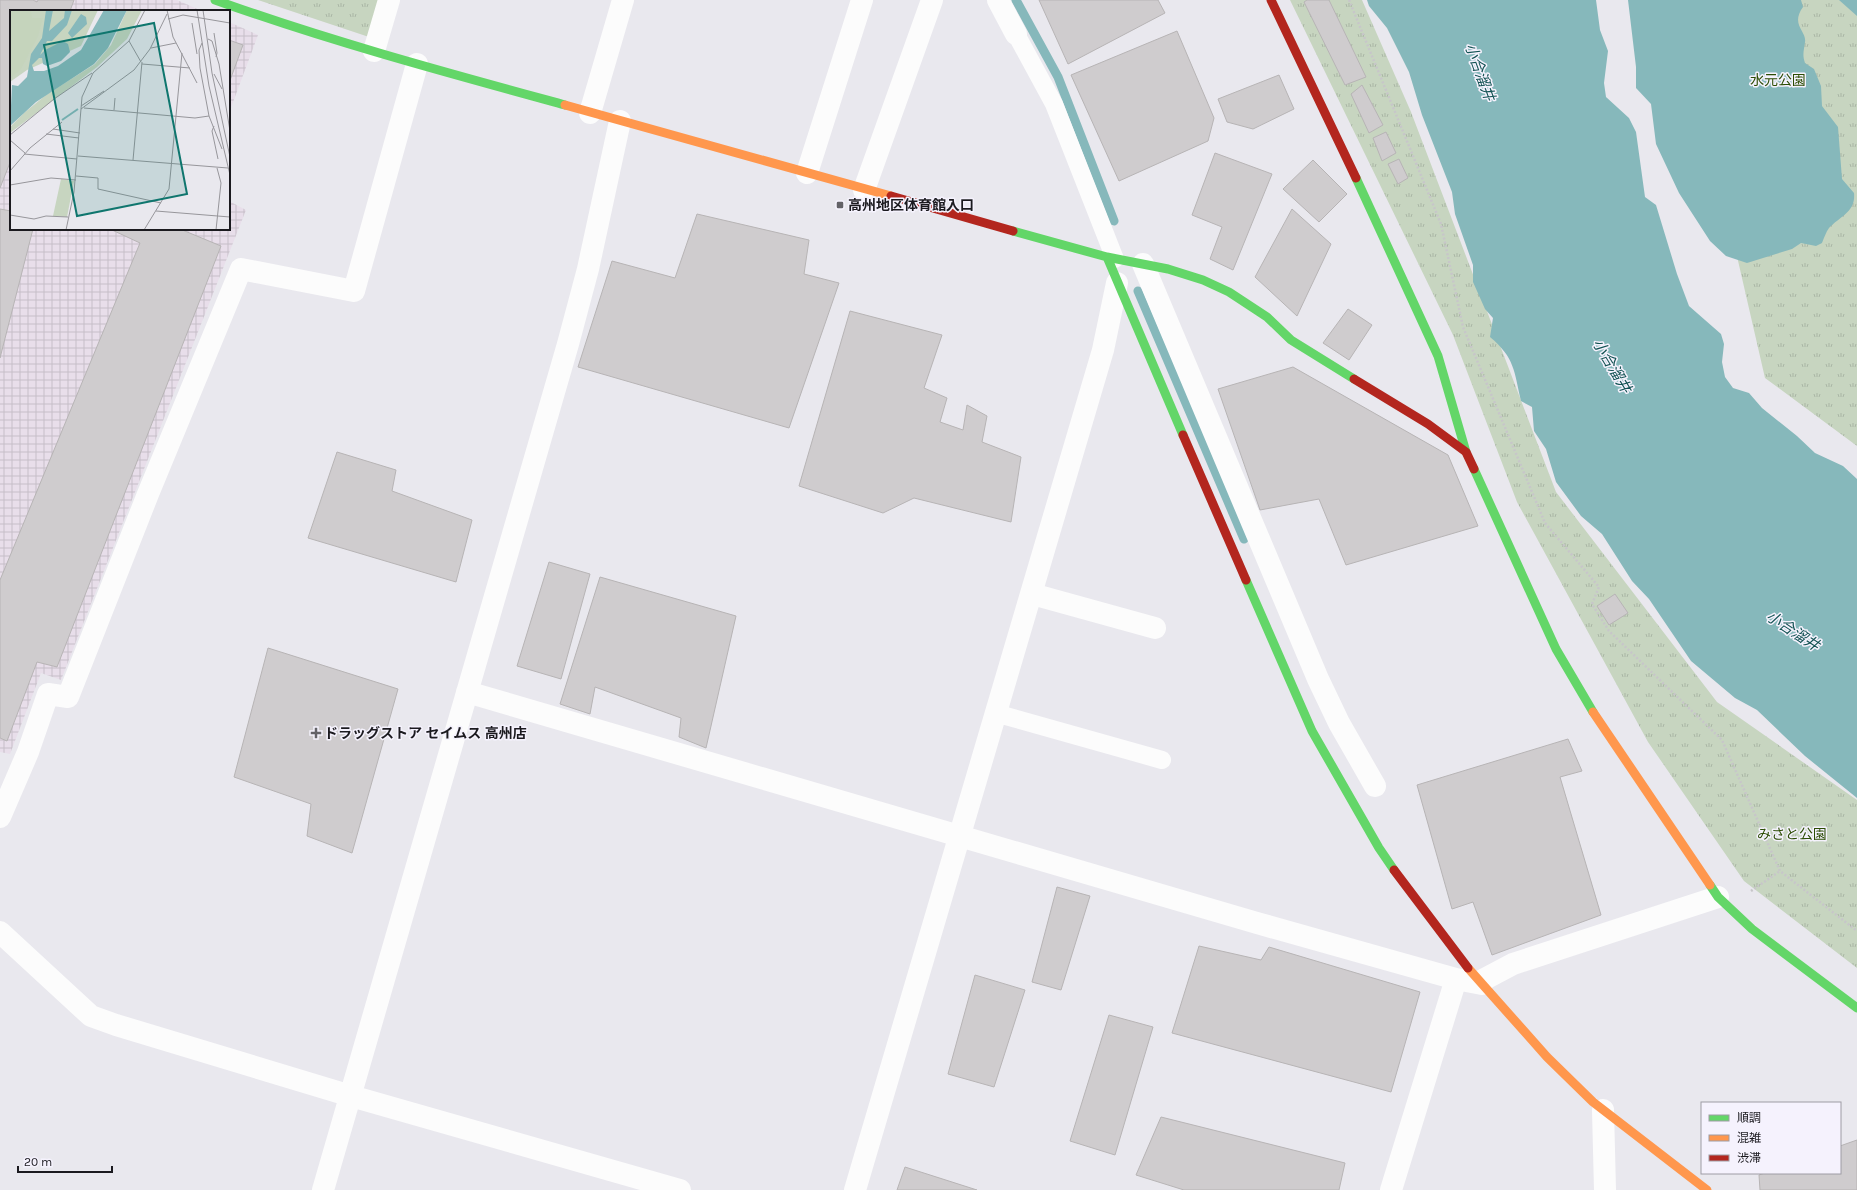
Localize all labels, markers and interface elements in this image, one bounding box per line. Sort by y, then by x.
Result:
inset map [10,10,230,230]
water label: 小合溜井 [1461,41,1499,105]
park label: 水元公園 [1750,72,1806,89]
place label: 高州地区体育館入口 [848,197,974,214]
marker: 高州地区体育館入口 [835,200,845,210]
water label: 小合溜井 [1589,336,1636,398]
water label: 小合溜井 [1763,607,1825,656]
place label: ドラッグストア セイムス 高州店 [324,725,527,742]
marker: ドラッグストア セイムス 高州店 [311,728,321,738]
park label: みさと公園 [1757,826,1827,843]
legend [1701,1102,1841,1174]
text: 順調 [1737,1111,1761,1125]
text: 混雑 [1737,1131,1761,1145]
scale bar [18,1148,112,1174]
text: 渋滞 [1737,1151,1761,1165]
text: 20 m [24,1155,52,1169]

